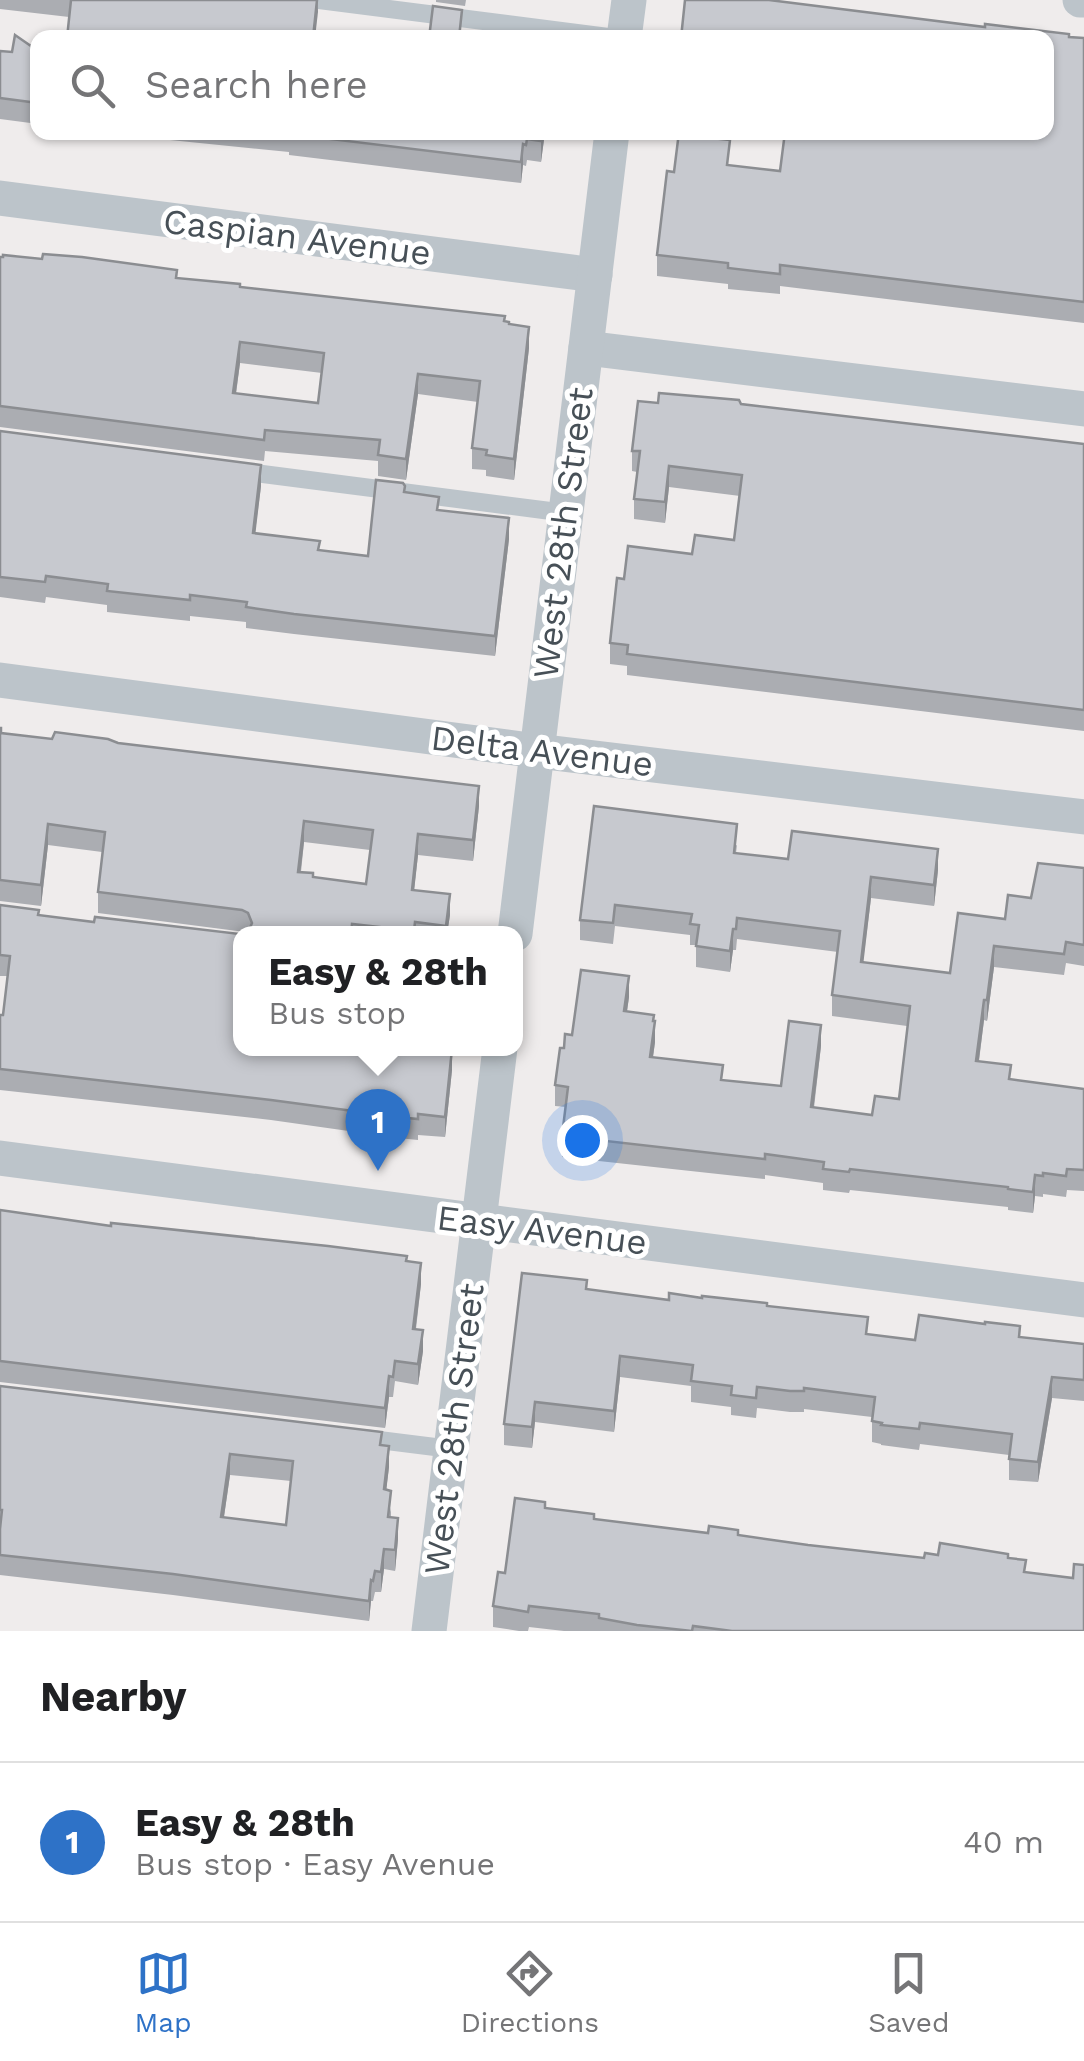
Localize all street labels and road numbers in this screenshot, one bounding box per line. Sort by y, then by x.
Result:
street label: Caspian Avenue [161,200,433,274]
street label: West 28th Street [524,385,602,681]
street label: Delta Avenue [429,717,655,785]
street label: Easy Avenue [435,1196,649,1264]
street label: West 28th Street [415,1281,493,1577]

